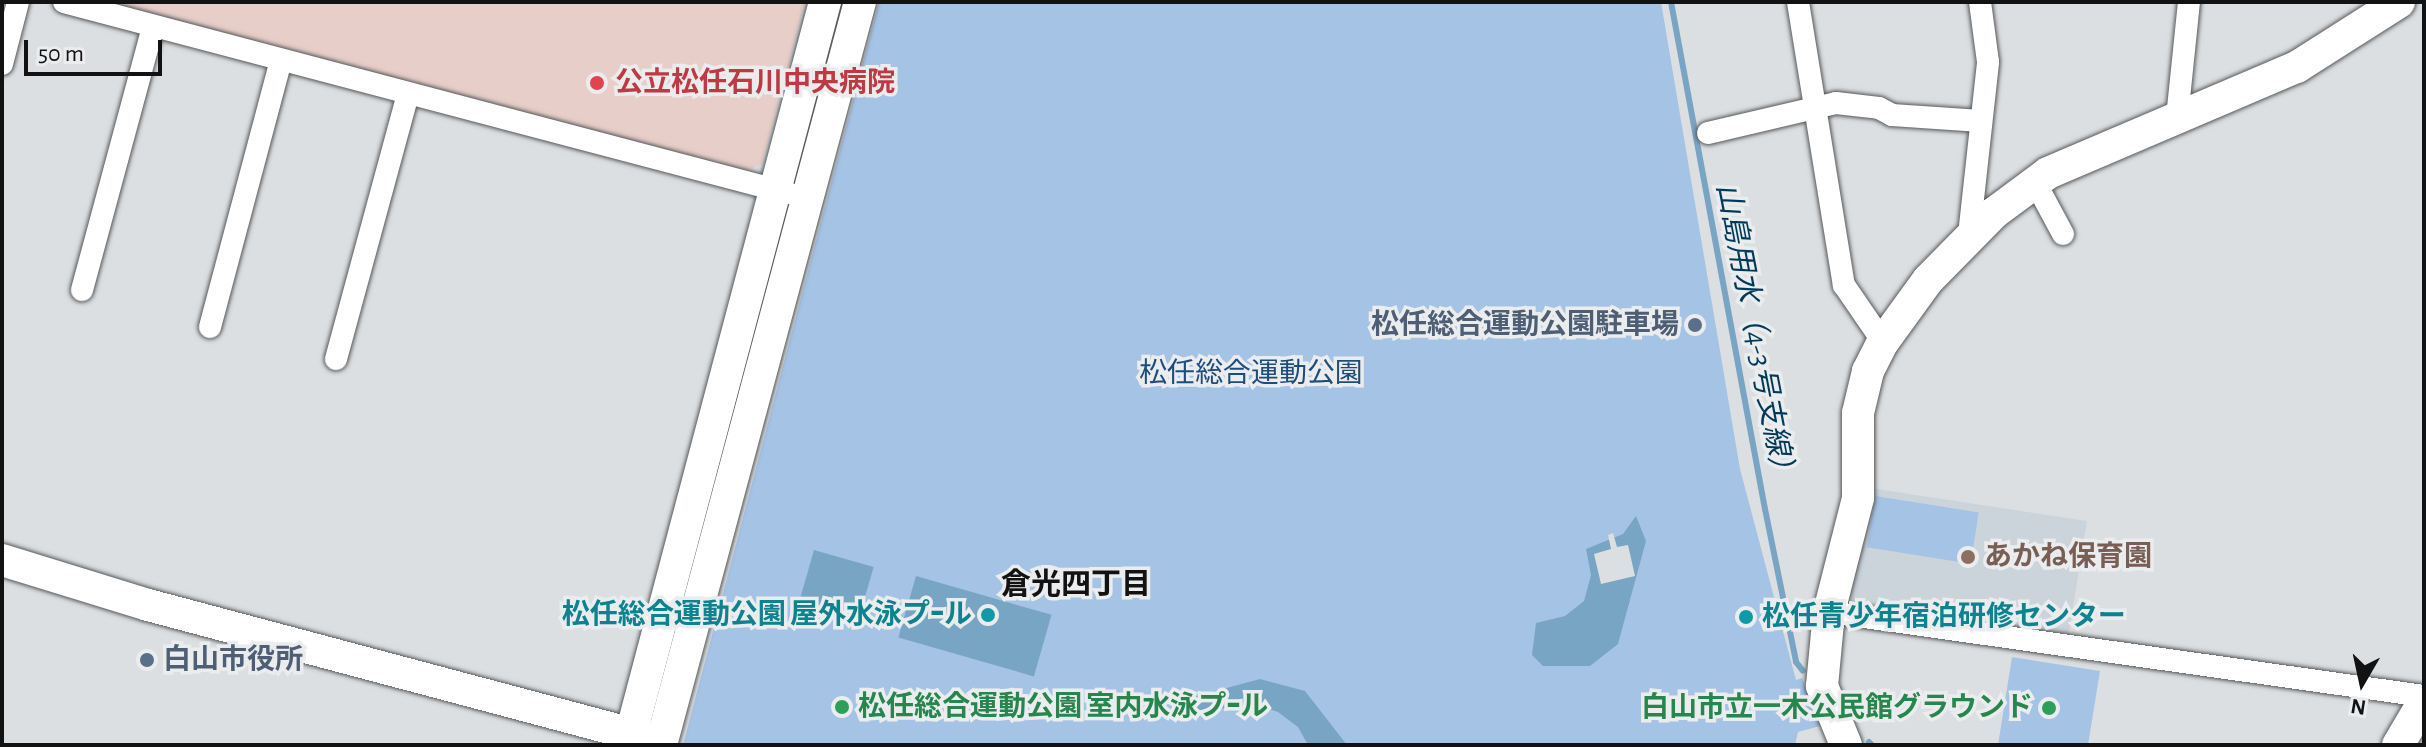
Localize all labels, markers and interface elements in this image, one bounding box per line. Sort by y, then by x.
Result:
scale bar [28,24,166,74]
text: 50 m [38,42,84,66]
place label: 公立松任石川中央病院 [615,66,895,100]
marker: 公立松任石川中央病院 [586,72,608,94]
water label: 山島用水（4-3号支線） [1708,180,1802,488]
place label: 松任総合運動公園駐車場 [1371,308,1679,342]
marker: 松任総合運動公園駐車場 [1686,316,1704,334]
park label: 松任総合運動公園 [1139,357,1363,391]
place label: あかね保育園 [1984,540,2152,574]
marker: あかね保育園 [1959,548,1977,566]
district label: 倉光四丁目 [1001,567,1151,603]
place label: 松任総合運動公園 屋外水泳プｰル [562,598,972,632]
place label: 松任青少年宿泊研修センター [1762,600,2126,634]
marker: 松任総合運動公園 屋外水泳プｰル [979,606,997,624]
marker: 松任青少年宿泊研修センター [1737,608,1755,626]
place label: 白山市役所 [163,643,303,677]
north arrow [2322,643,2402,723]
marker: 白山市役所 [138,651,156,669]
place label: 松任総合運動公園 室内水泳プｰル [858,690,1268,724]
place label: 白山市立一木公民館グラウンド [1641,691,2033,725]
text: N [2349,695,2368,719]
marker: 松任総合運動公園 室内水泳プｰル [833,698,851,716]
marker: 白山市立一木公民館グラウンド [2040,699,2058,717]

